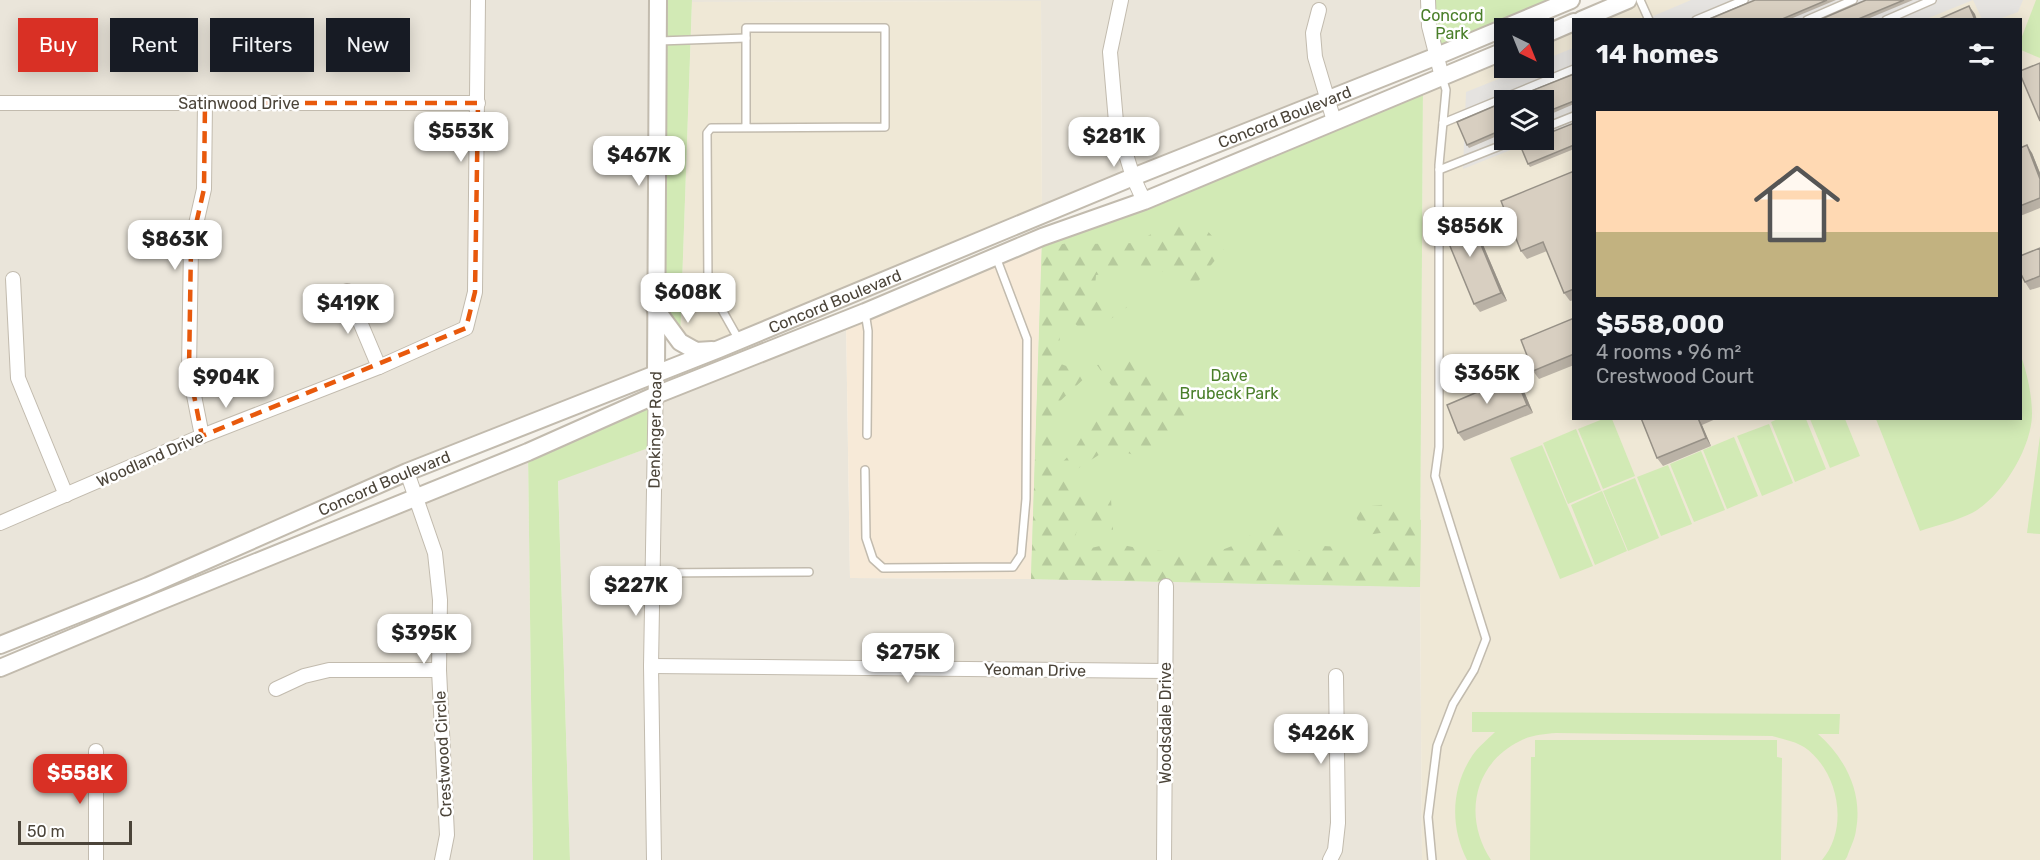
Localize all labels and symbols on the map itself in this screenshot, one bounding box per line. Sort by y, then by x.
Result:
park label: Concord Park [1421,6,1483,43]
north arrow [1494,18,1554,78]
street label: Concord Boulevard [1215,82,1354,152]
street label: Satinwood Drive [178,94,300,113]
pin: $553K [419,112,503,163]
pin: $281K [1072,117,1156,168]
pin: $467K [597,136,681,187]
pin: $856K [1428,207,1512,258]
pin: $863K [133,220,217,271]
street label: Concord Boulevard [766,265,904,337]
pin: $608K [646,273,730,324]
pin: $419K [306,284,390,335]
pin: $365K [1445,354,1529,405]
pin: $904K [184,358,268,409]
park label: Dave Brubeck Park [1179,366,1279,403]
street label: Denkinger Road [644,371,666,489]
street label: Woodland Drive [94,427,206,491]
street label: Concord Boulevard [315,446,453,519]
pin: $227K [594,566,678,617]
pin: $395K [382,614,466,665]
pin: $275K [866,633,950,684]
street label: Yeoman Drive [984,660,1086,680]
street label: Woodsdale Drive [1156,662,1175,784]
street label: Crestwood Circle [430,690,456,818]
pin: $426K [1279,714,1363,765]
pin: $558K [38,754,122,805]
scale bar [18,818,132,846]

